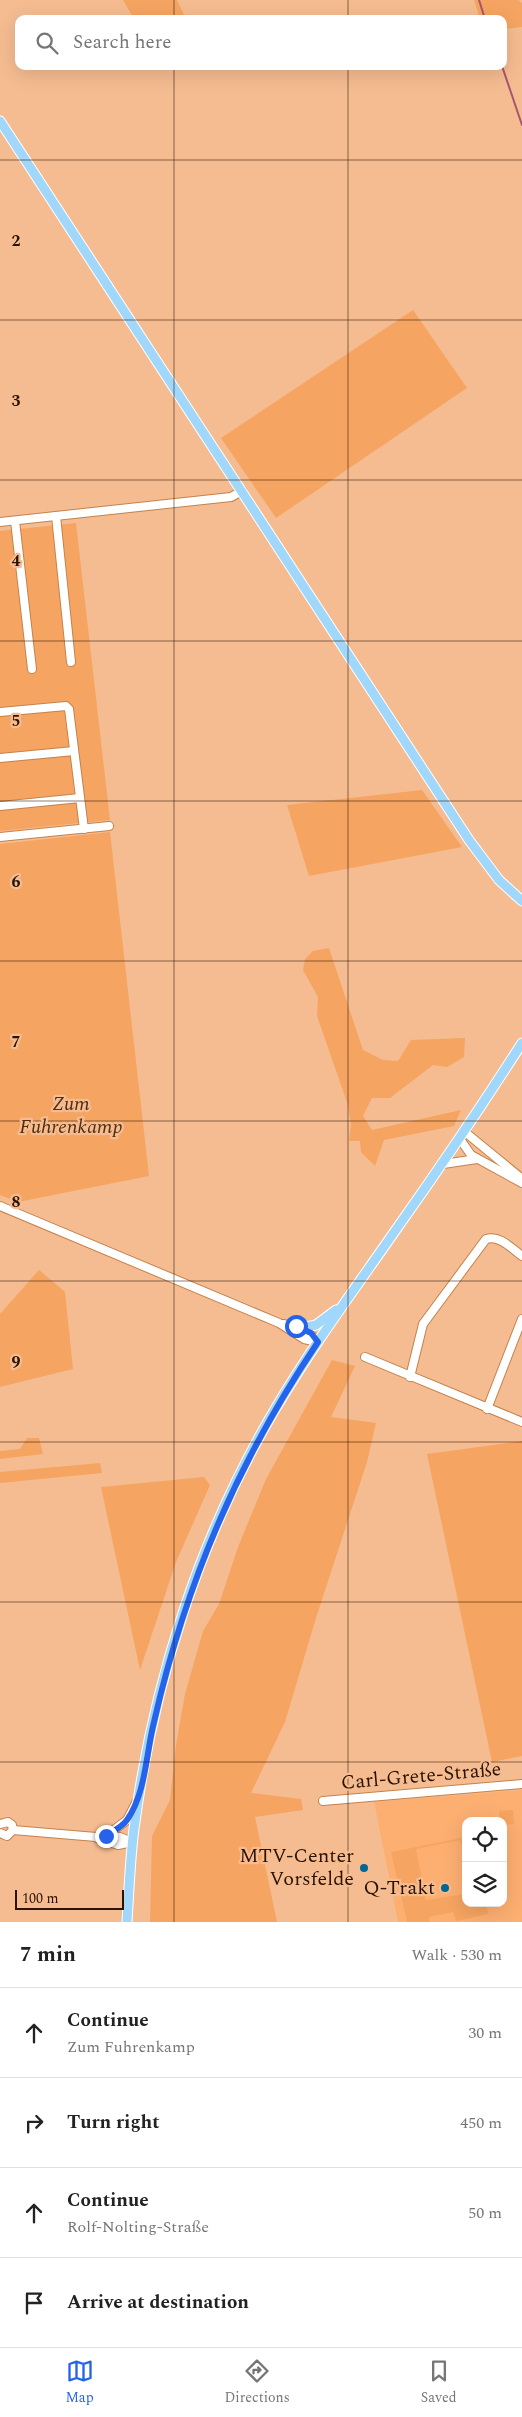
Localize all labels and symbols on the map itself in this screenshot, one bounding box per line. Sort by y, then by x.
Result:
text: 2 [12,229,21,253]
text: 3 [12,389,21,413]
text: 4 [12,549,21,573]
text: 5 [12,709,20,733]
text: 6 [12,870,21,894]
text: 7 [12,1030,21,1054]
park label: Zum Fuhrenkamp [19,1089,123,1142]
text: 8 [12,1190,21,1214]
route start [285,1315,308,1338]
text: 9 [12,1350,21,1374]
street label: Carl-Grete-Straße [340,1754,502,1798]
route end [95,1825,118,1848]
place label: MTV-Center Vorsfelde [239,1841,354,1894]
marker: MTV-Center Vorsfelde [358,1862,370,1874]
place label: Q-Trakt [364,1873,435,1903]
marker: Q-Trakt [439,1882,451,1894]
scale bar [15,1887,124,1910]

